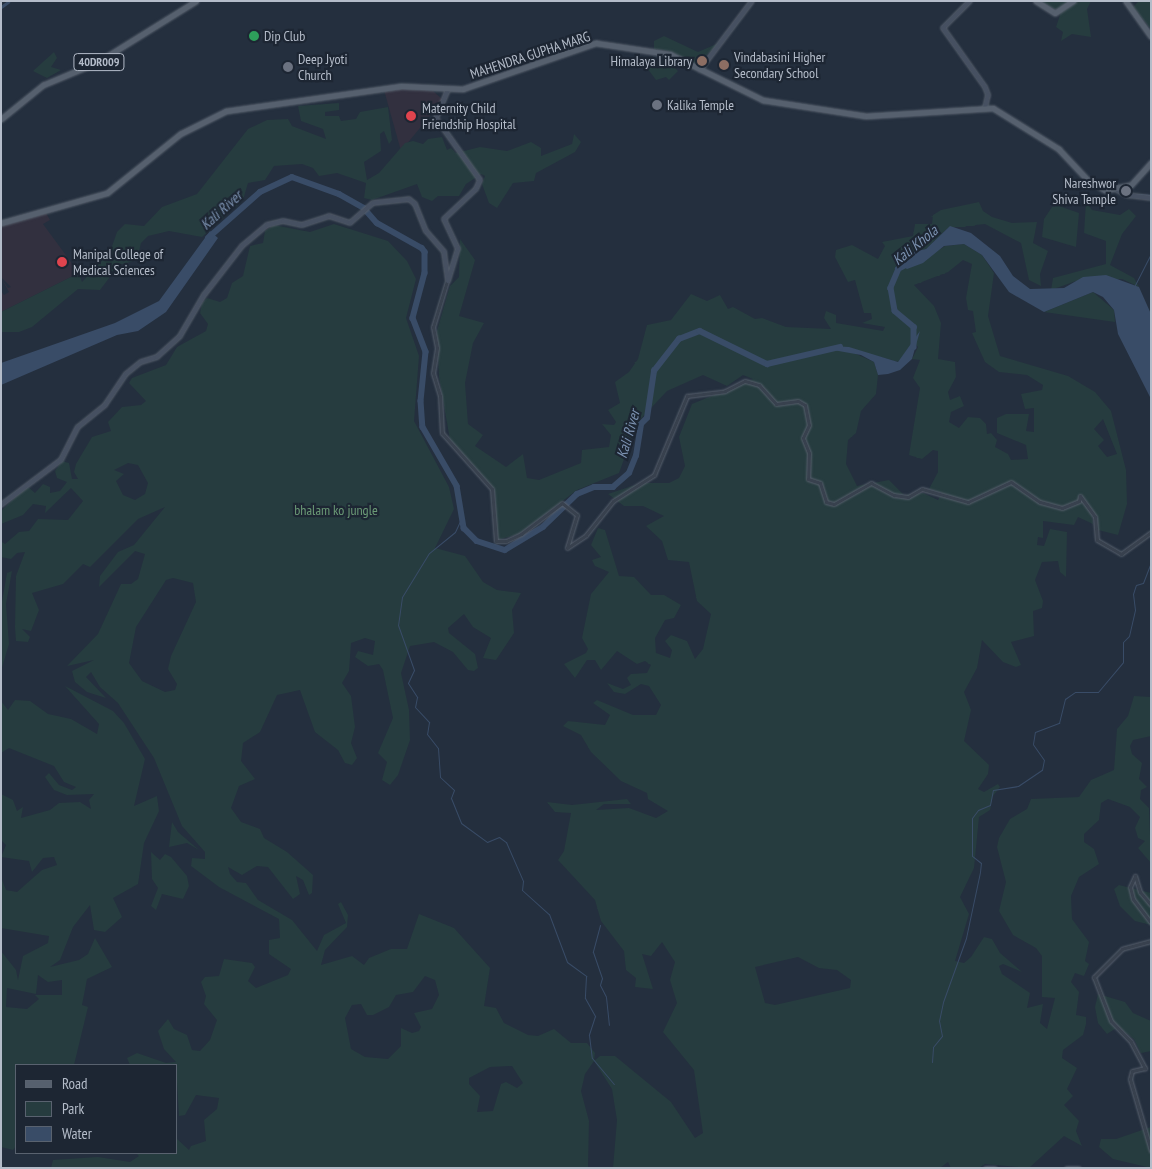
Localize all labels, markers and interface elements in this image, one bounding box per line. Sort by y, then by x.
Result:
place label: Dip Club [264,28,305,44]
street label: MAHENDRA GUPHA MARG [467,28,593,82]
marker: Dip Club [248,30,260,42]
place label: Vindabasini Higher Secondary School [734,49,825,82]
place label: Deep Jyoti Church [298,51,347,84]
road number: 40DR009 [73,52,125,72]
place label: Himalaya Library [611,53,692,69]
marker: Himalaya Library [696,55,708,67]
marker: Vindabasini Higher Secondary School [718,59,730,71]
marker: Deep Jyoti Church [282,61,294,73]
place label: Kalika Temple [667,97,734,113]
marker: Kalika Temple [651,99,663,111]
place label: Maternity Child Friendship Hospital [422,100,516,132]
marker: Maternity Child Friendship Hospital [404,109,418,123]
place label: Nareshwor Shiva Temple [1052,175,1116,208]
marker: Nareshwor Shiva Temple [1120,185,1132,197]
water label: Kali River [197,187,245,233]
water label: Kali Khola [889,221,941,269]
place label: Manipal College of Medical Sciences [73,246,163,278]
marker: Manipal College of Medical Sciences [55,255,69,269]
water label: Kali River [613,408,643,460]
park label: bhalam ko jungle [294,502,378,518]
legend [15,1064,178,1154]
text: Road [62,1074,88,1093]
text: Park [62,1099,84,1118]
text: Water [62,1124,92,1143]

